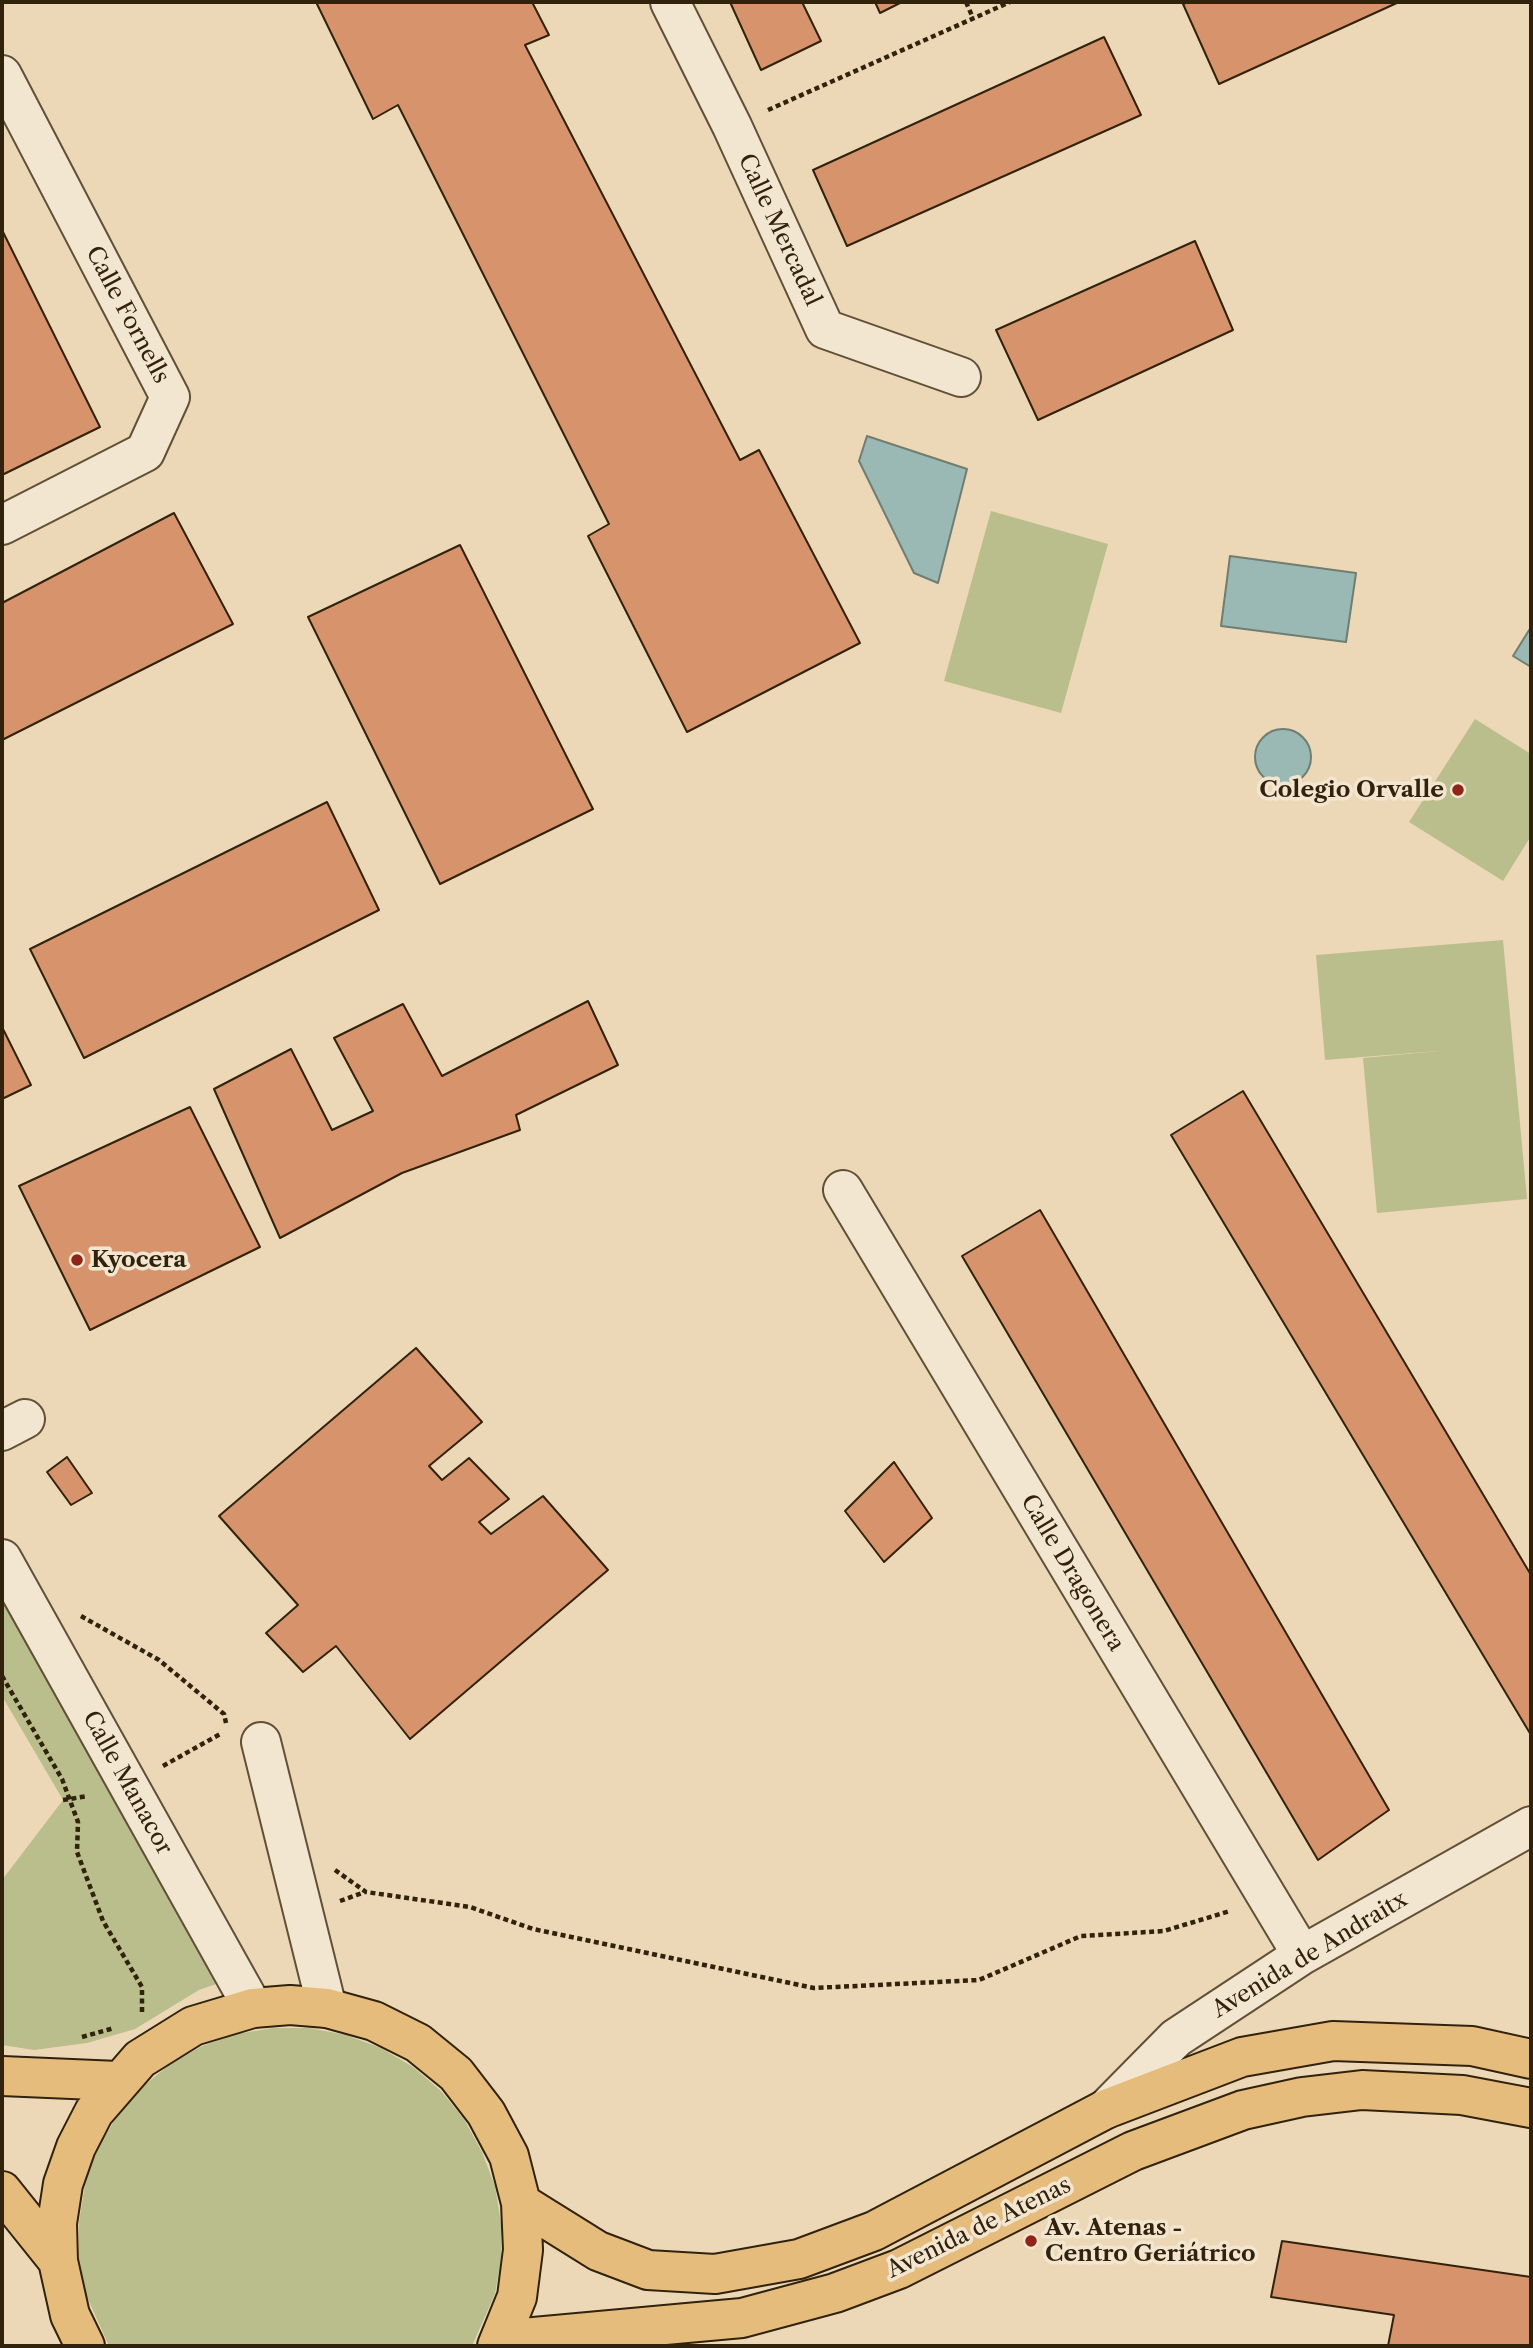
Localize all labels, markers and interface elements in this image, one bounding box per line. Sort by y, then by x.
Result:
street label: Calle Mercadal [732,150,826,310]
street label: Calle Fornells [79,242,175,388]
place label: Colegio Orvalle [1259,776,1444,804]
marker: Colegio Orvalle [1450,782,1466,798]
place label: Kyocera [91,1246,186,1274]
marker: Kyocera [69,1252,85,1268]
street label: Calle Dragonera [1014,1490,1130,1656]
street label: Calle Manacor [76,1706,178,1860]
street label: Avenida de Andraitx [1207,1886,1413,2024]
street label: Avenida de Atenas [882,2171,1076,2285]
place label: Av. Atenas - Centro Geriátrico [1045,2214,1256,2268]
marker: Av. Atenas - Centro Geriátrico [1023,2233,1039,2249]

